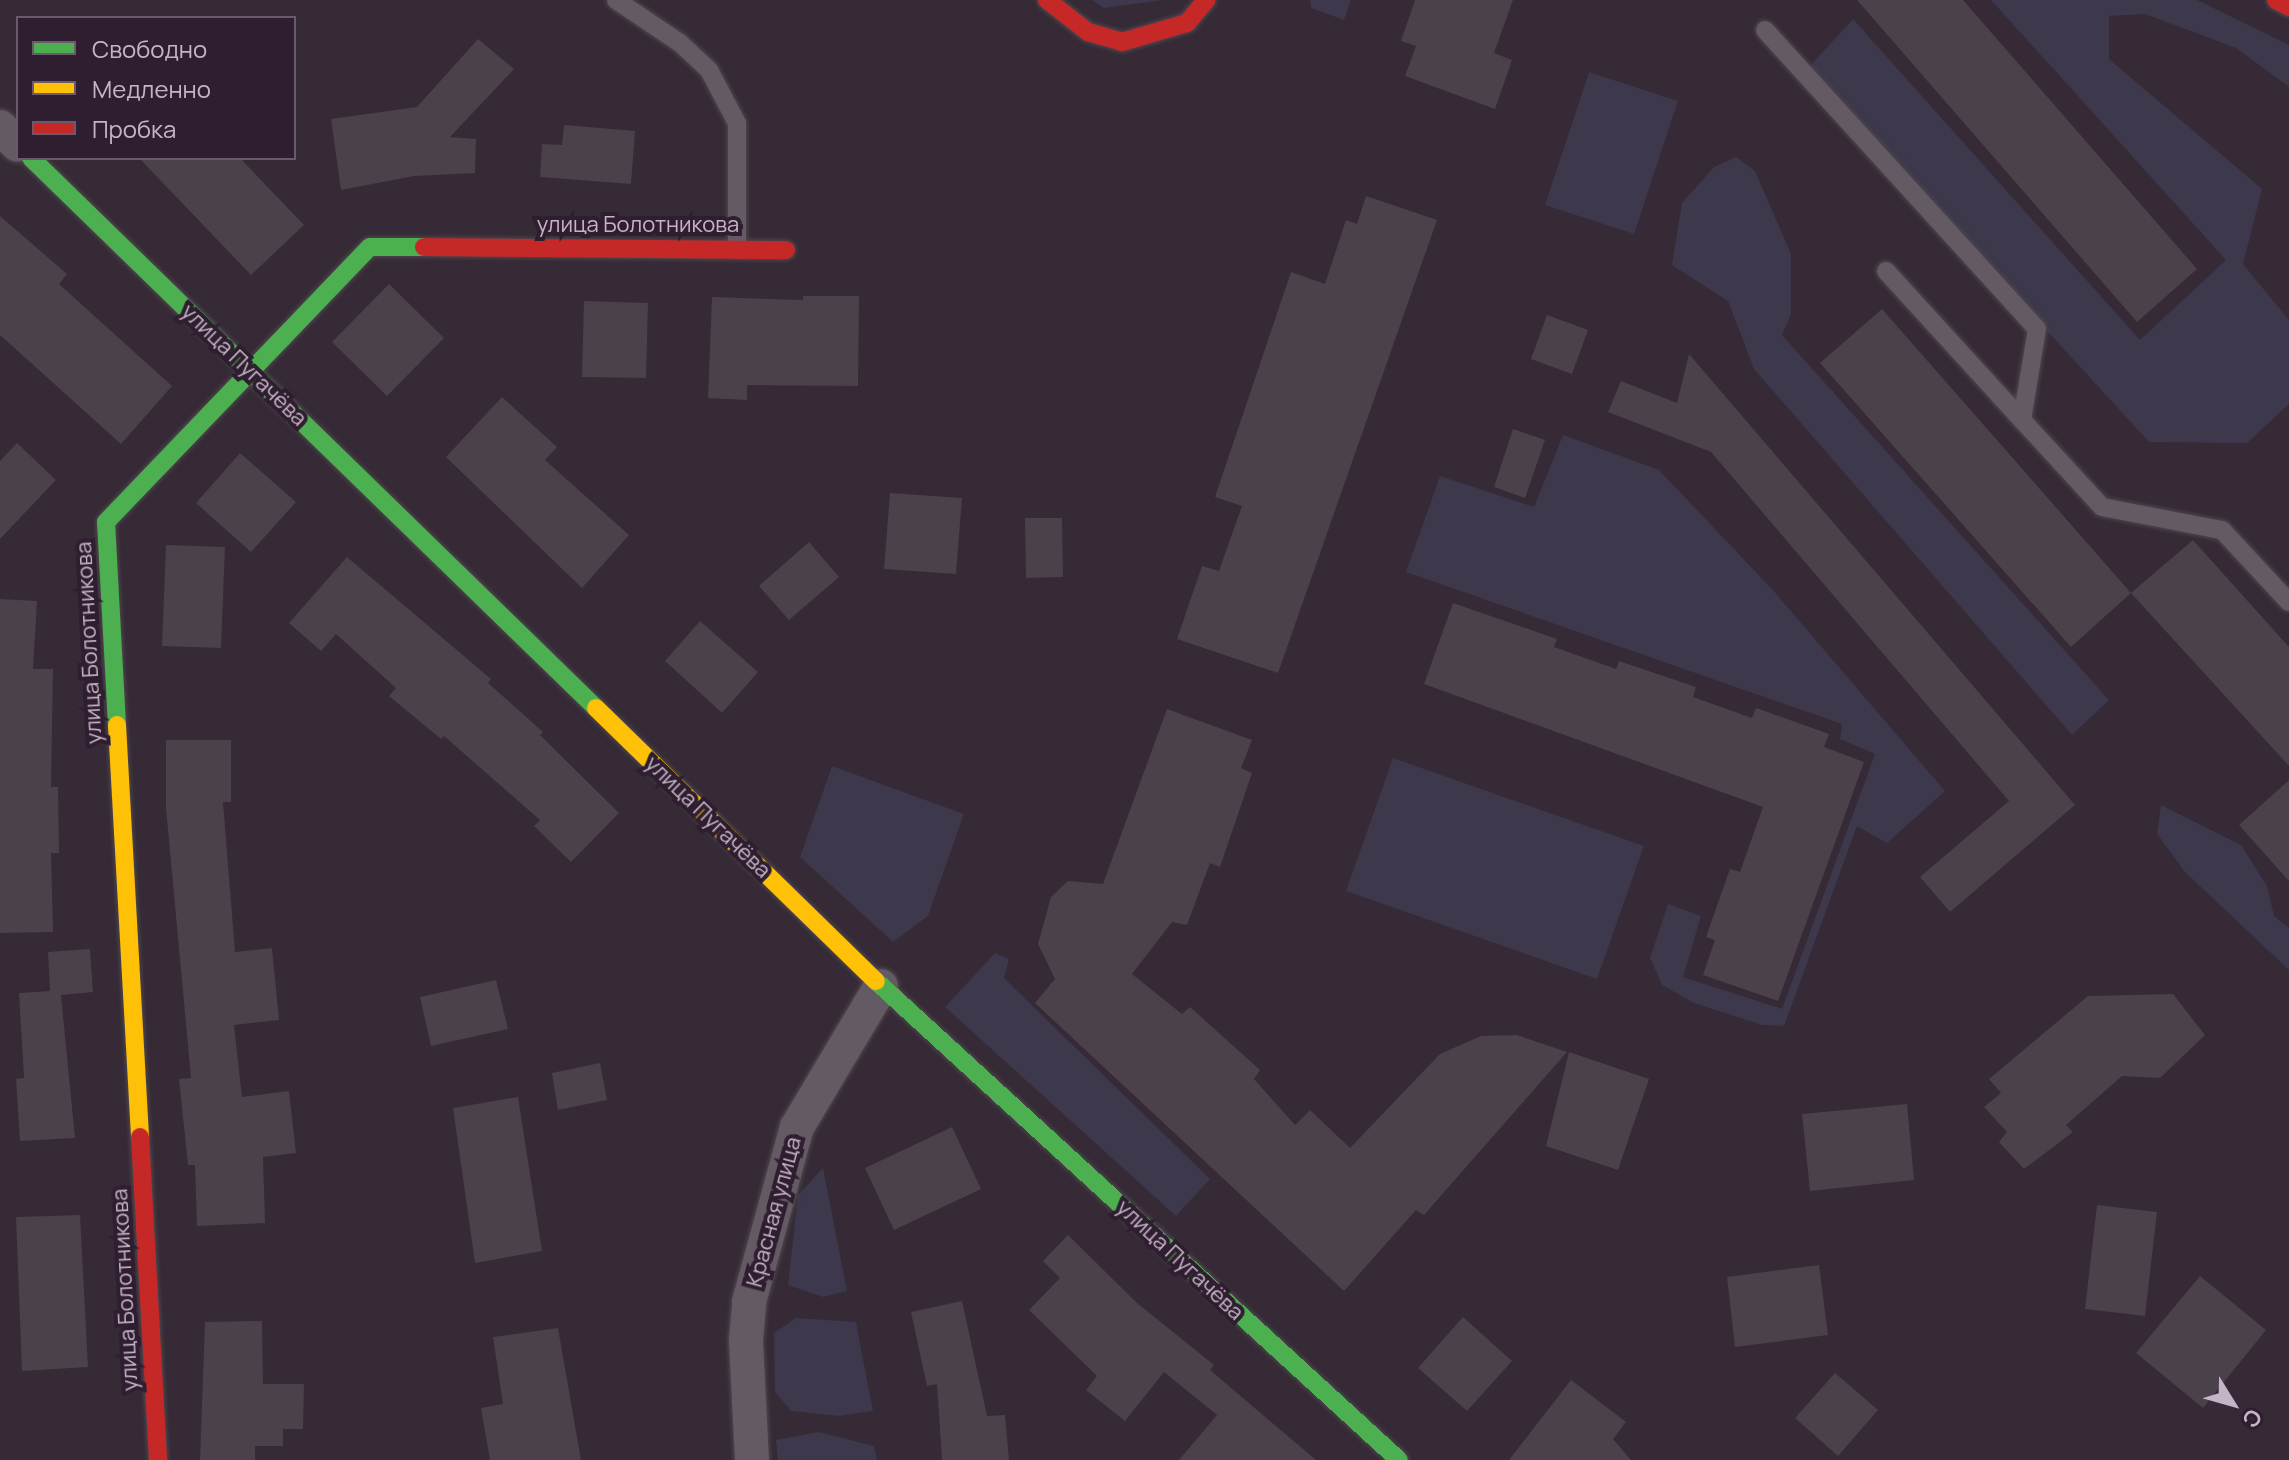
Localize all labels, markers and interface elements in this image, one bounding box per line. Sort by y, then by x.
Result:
legend [16,16,296,160]
text: Свободно [92,32,207,65]
text: Медленно [92,72,211,105]
text: Пробка [92,112,176,145]
street label: улица Болотникова [537,212,739,238]
street label: улица Пугачёва [176,298,312,432]
street label: улица Болотникова [71,541,107,745]
street label: улица Пугачёва [640,750,776,884]
street label: Красная улица [741,1134,807,1290]
street label: улица Болотникова [107,1188,143,1392]
street label: улица Пугачёва [1111,1194,1249,1326]
north arrow [2193,1364,2273,1444]
text: С [2235,1403,2269,1434]

